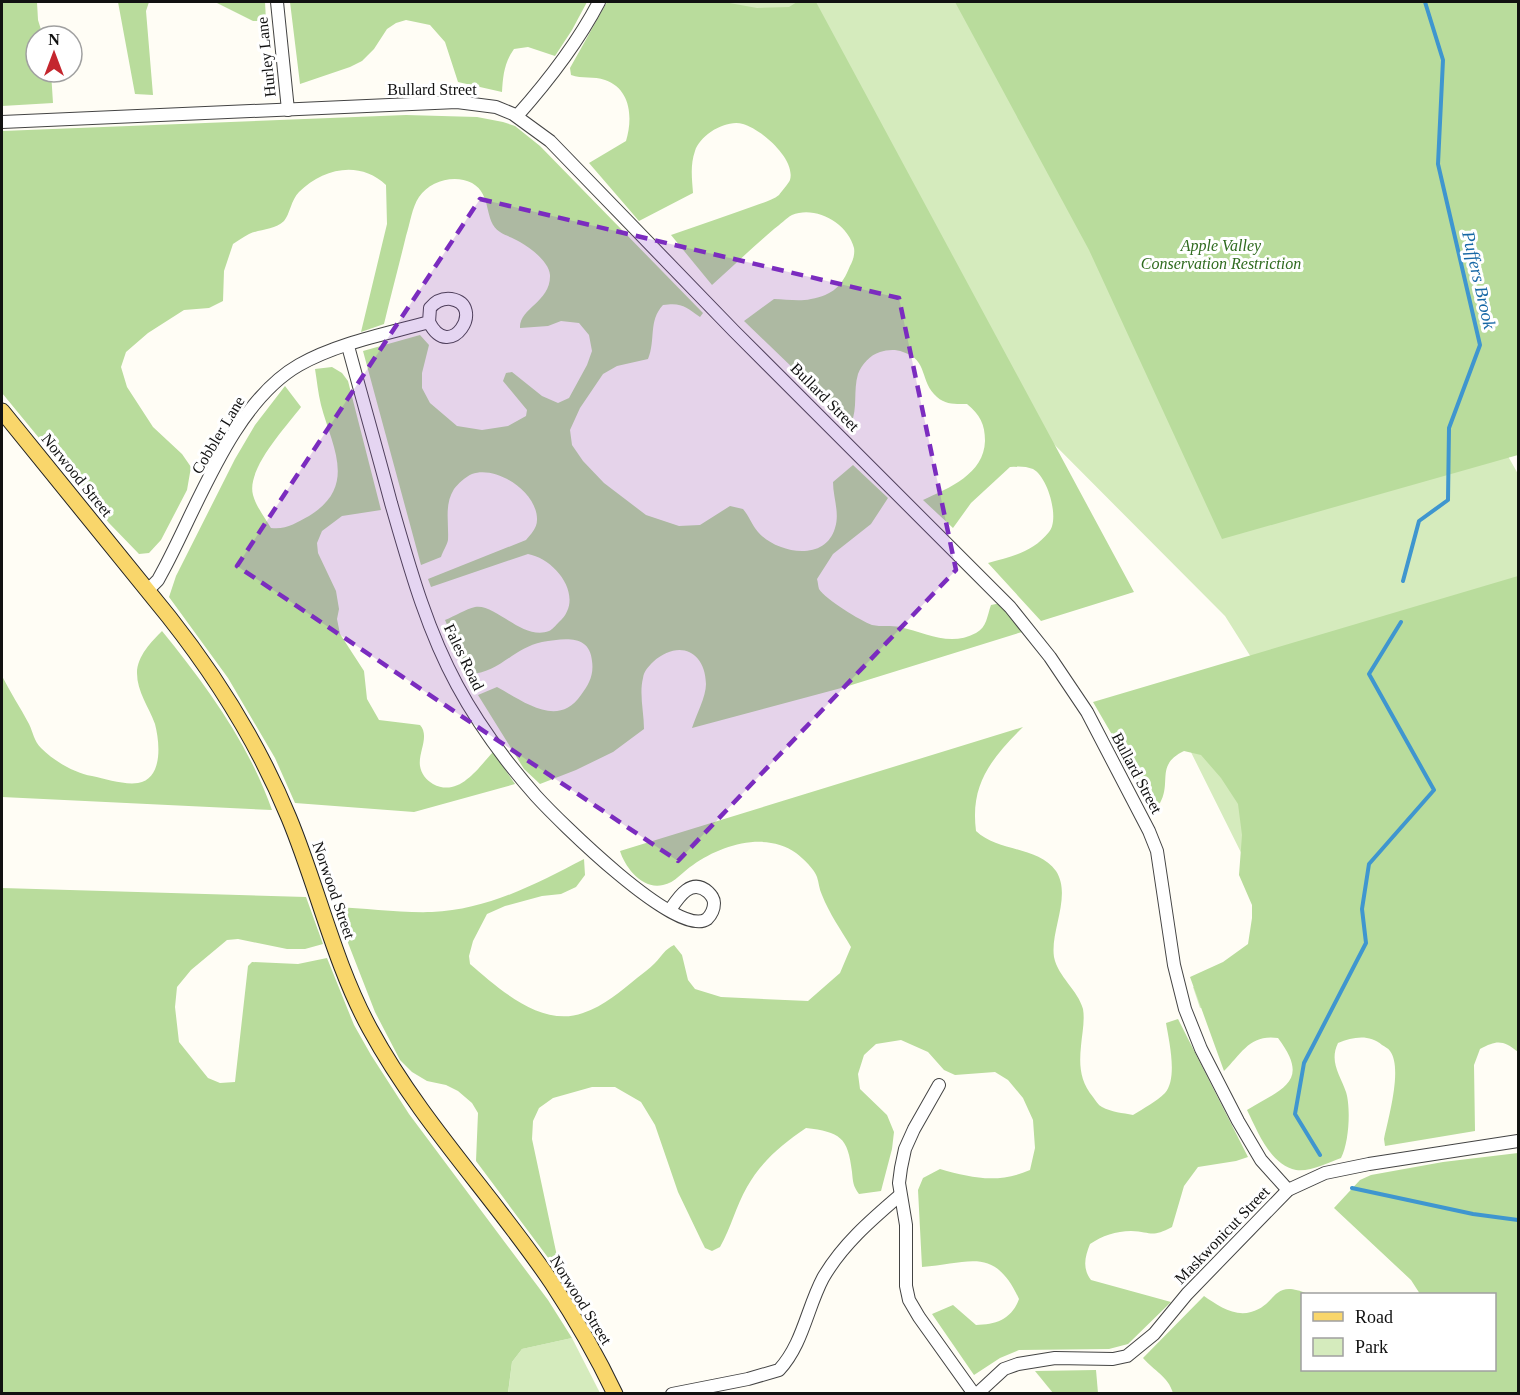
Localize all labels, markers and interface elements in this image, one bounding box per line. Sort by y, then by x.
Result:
street label: Hurley Lane [253,16,280,98]
north arrow [24,24,84,84]
text: N [48,31,60,48]
street label: Bullard Street [387,81,477,98]
water label: Puffers Brook [1458,228,1500,332]
park label: Apple Valley Conservation Restriction [1141,237,1301,272]
street label: Bullard Street [787,359,863,435]
street label: Cobbler Lane [188,393,248,477]
street label: Norwood Street [38,430,116,520]
street label: Fales Road [441,621,487,693]
street label: Bullard Street [1109,730,1166,817]
street label: Norwood Street [309,839,359,941]
street label: Maskwonicut Street [1171,1183,1273,1287]
street label: Norwood Street [547,1252,615,1348]
legend [1301,1293,1496,1371]
text: Road [1355,1307,1393,1327]
text: Park [1355,1337,1388,1357]

